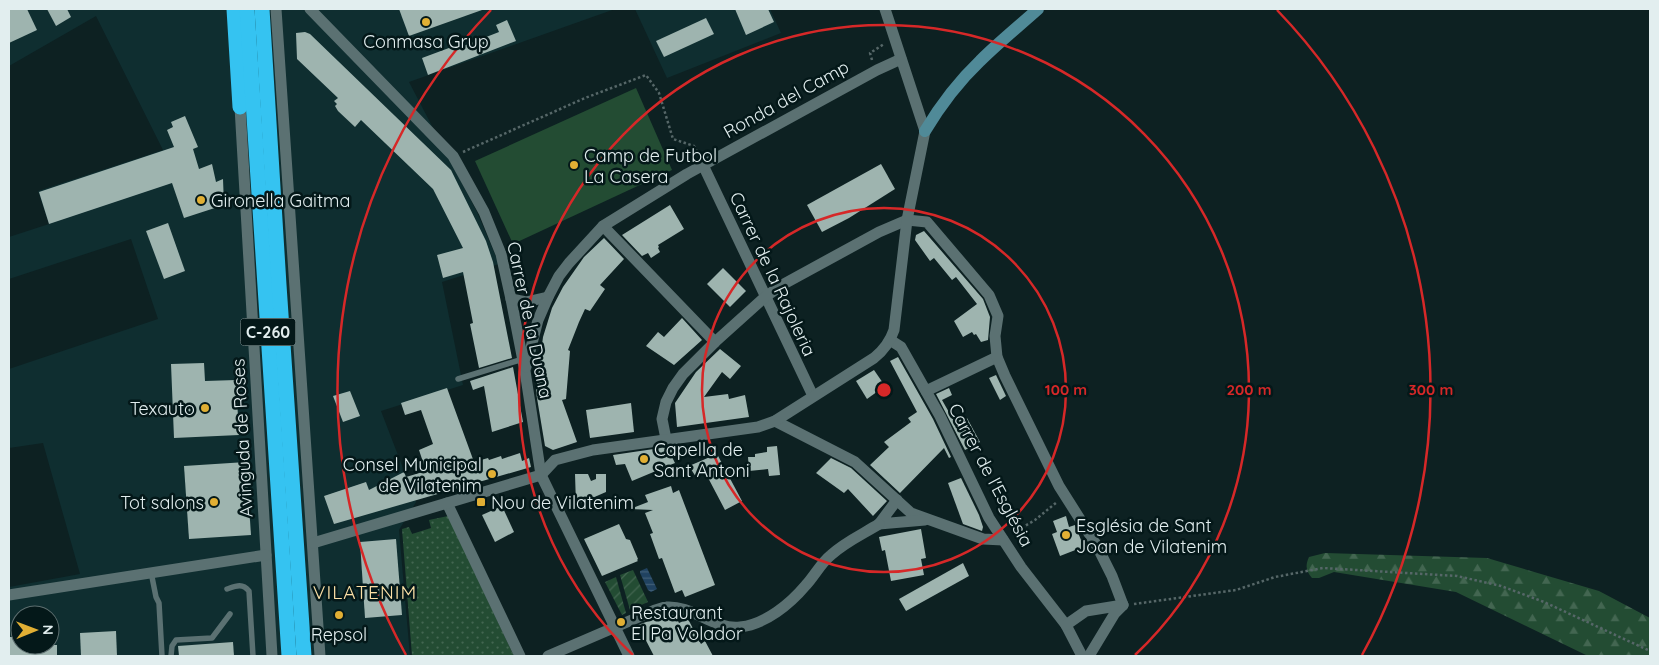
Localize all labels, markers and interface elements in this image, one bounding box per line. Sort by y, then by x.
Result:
marker: Conmasa Grup [420,16,432,28]
place label: Conmasa Grup [363,30,489,53]
street label: Ronda del Camp [719,55,853,143]
place label: Camp de Futbol La Casera [584,144,717,188]
marker: Camp de Futbol La Casera [568,159,580,171]
street label: Carrer de la Rajoleria [725,188,821,360]
place label: Gironella Gaitma [211,189,350,212]
marker: Gironella Gaitma [195,194,207,206]
street label: Carrer de la Duana [502,240,558,400]
road number: C-260 [240,318,296,346]
street label: Avinguda de Roses [226,358,258,518]
text: 100 m [1045,380,1087,399]
text: 200 m [1227,380,1272,399]
text: 300 m [1409,380,1453,399]
centre of rings [875,381,893,399]
place label: Texauto [130,397,195,420]
street label: Carrer de l'Església [944,399,1038,551]
marker: Texauto [199,402,211,414]
place label: Capella de Sant Antoni [654,438,750,482]
place label: Consel Municipal de Vilatenim [343,453,482,497]
marker: Capella de Sant Antoni [638,453,650,465]
marker: Consel Municipal de Vilatenim [486,468,498,480]
place label: Tot salons [120,491,204,514]
place label: Nou de Vilatenim [491,491,634,514]
marker: Tot salons [208,496,220,508]
marker: Nou de Vilatenim [475,496,487,508]
place label: Església de Sant Joan de Vilatenim [1076,514,1227,558]
marker: Església de Sant Joan de Vilatenim [1060,529,1072,541]
district label: VILATENIM [313,580,417,604]
place label: Restaurant El Pa Volador [631,601,743,645]
north arrow [10,605,60,655]
marker: Repsol [333,609,345,621]
marker: Restaurant El Pa Volador [615,616,627,628]
place label: Repsol [311,623,367,646]
text: N [39,624,57,635]

